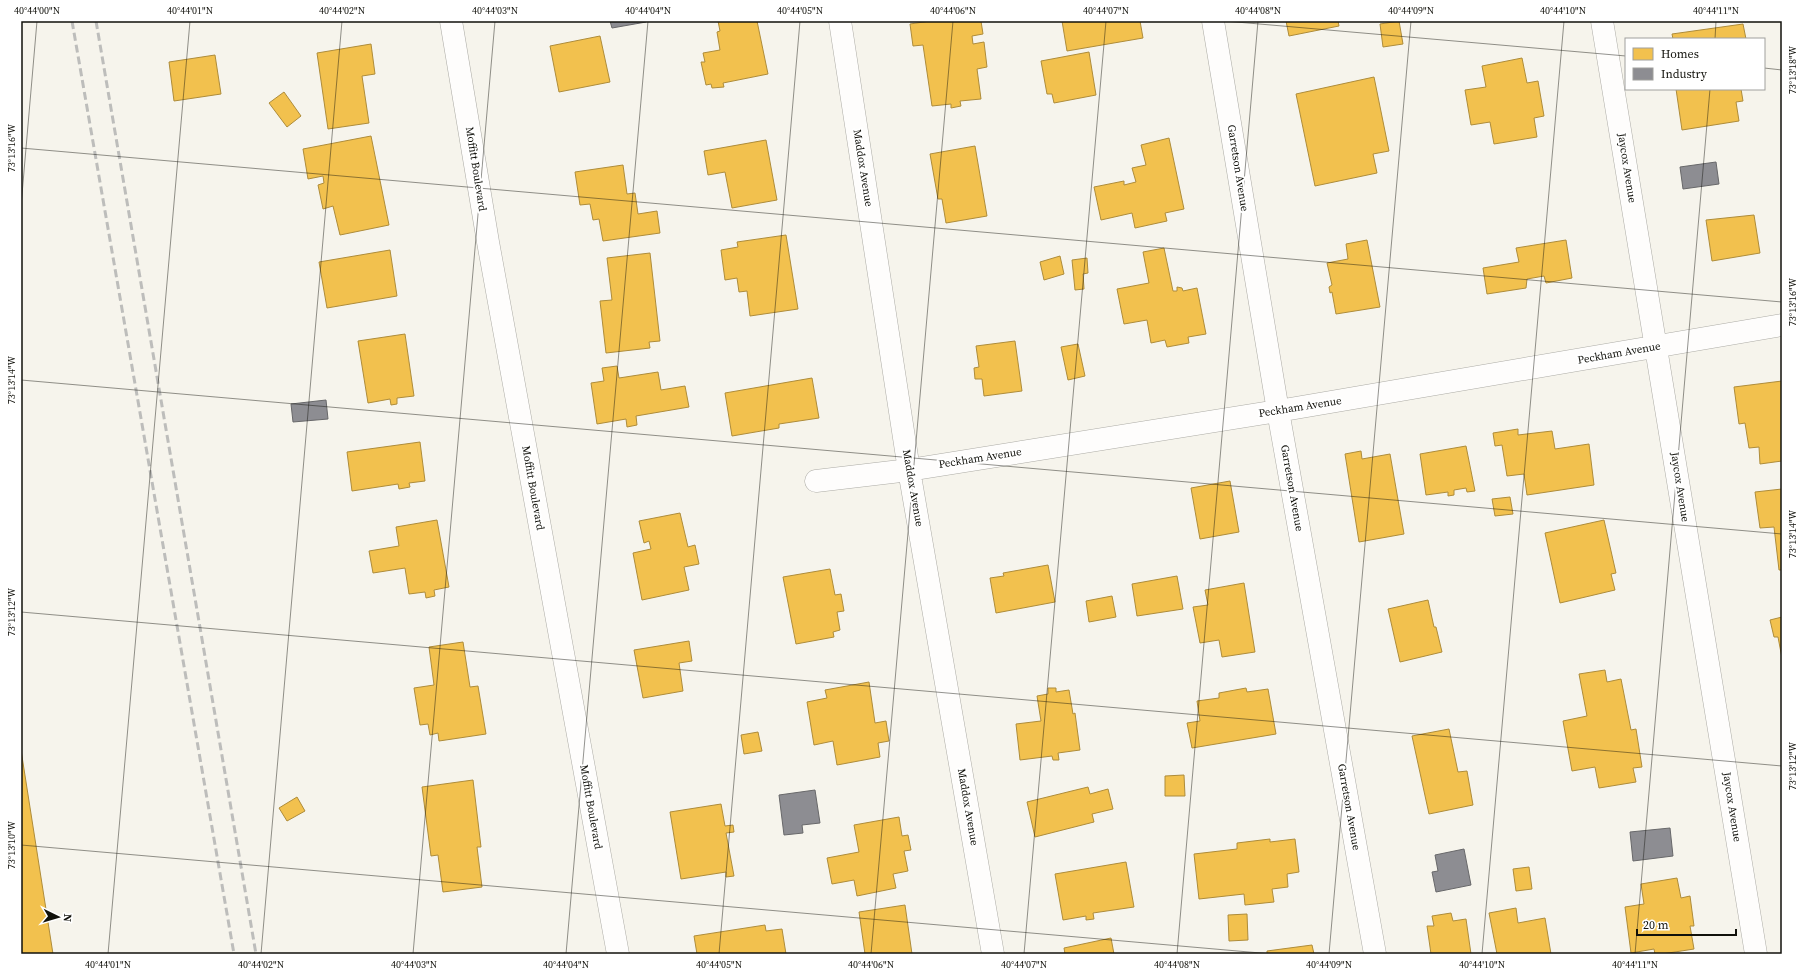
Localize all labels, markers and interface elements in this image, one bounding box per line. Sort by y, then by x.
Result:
text: 40°44'00"N [14,4,60,17]
text: 40°44'01"N [167,4,213,17]
text: 40°44'02"N [319,4,365,17]
text: 40°44'03"N [472,4,518,17]
text: 40°44'04"N [625,4,671,17]
text: 40°44'05"N [777,4,823,17]
text: 40°44'06"N [930,4,976,17]
text: 40°44'07"N [1083,4,1129,17]
text: 40°44'08"N [1235,4,1281,17]
text: 40°44'09"N [1388,4,1434,17]
text: 40°44'10"N [1540,4,1586,17]
text: 40°44'11"N [1693,4,1739,17]
legend [1625,38,1765,90]
text: 73°13'18"W [1786,45,1799,94]
text: Homes [1661,46,1699,62]
text: Industry [1661,66,1708,82]
text: 73°13'16"W [5,123,18,172]
street label: Garretson Avenue [1224,124,1252,213]
street label: Moffitt Boulevard [462,126,490,213]
street label: Maddox Avenue [849,128,877,208]
street label: Jaycox Avenue [1614,131,1640,204]
text: 73°13'16"W [1786,277,1799,326]
street label: Peckham Avenue [1576,338,1662,368]
text: 73°13'14"W [5,355,18,404]
street label: Peckham Avenue [1257,393,1343,421]
street label: Peckham Avenue [937,444,1023,472]
street label: Garretson Avenue [1277,444,1307,533]
street label: Moffitt Boulevard [518,445,548,532]
street label: Maddox Avenue [899,448,927,528]
street label: Jaycox Avenue [1667,450,1693,523]
text: 73°13'14"W [1786,509,1799,558]
text: 73°13'12"W [5,587,18,636]
text: 73°13'12"W [1786,741,1799,790]
street label: Garretson Avenue [1334,763,1364,852]
street label: Moffitt Boulevard [576,764,606,851]
street label: Maddox Avenue [954,767,982,847]
street label: Jaycox Avenue [1719,770,1745,843]
text: 73°13'10"W [5,820,18,869]
north arrow [38,897,78,937]
scale bar [1637,911,1736,937]
text: N [60,913,75,922]
text: 20 m [1643,917,1669,933]
text: 40°44'01"N [85,958,131,971]
text: 40°44'02"N [238,958,284,971]
text: 40°44'03"N [391,958,437,971]
text: 40°44'04"N [543,958,589,971]
text: 40°44'05"N [696,958,742,971]
text: 40°44'06"N [848,958,894,971]
text: 40°44'07"N [1001,958,1047,971]
text: 40°44'08"N [1154,958,1200,971]
text: 40°44'09"N [1306,958,1352,971]
text: 40°44'10"N [1459,958,1505,971]
text: 40°44'11"N [1612,958,1658,971]

